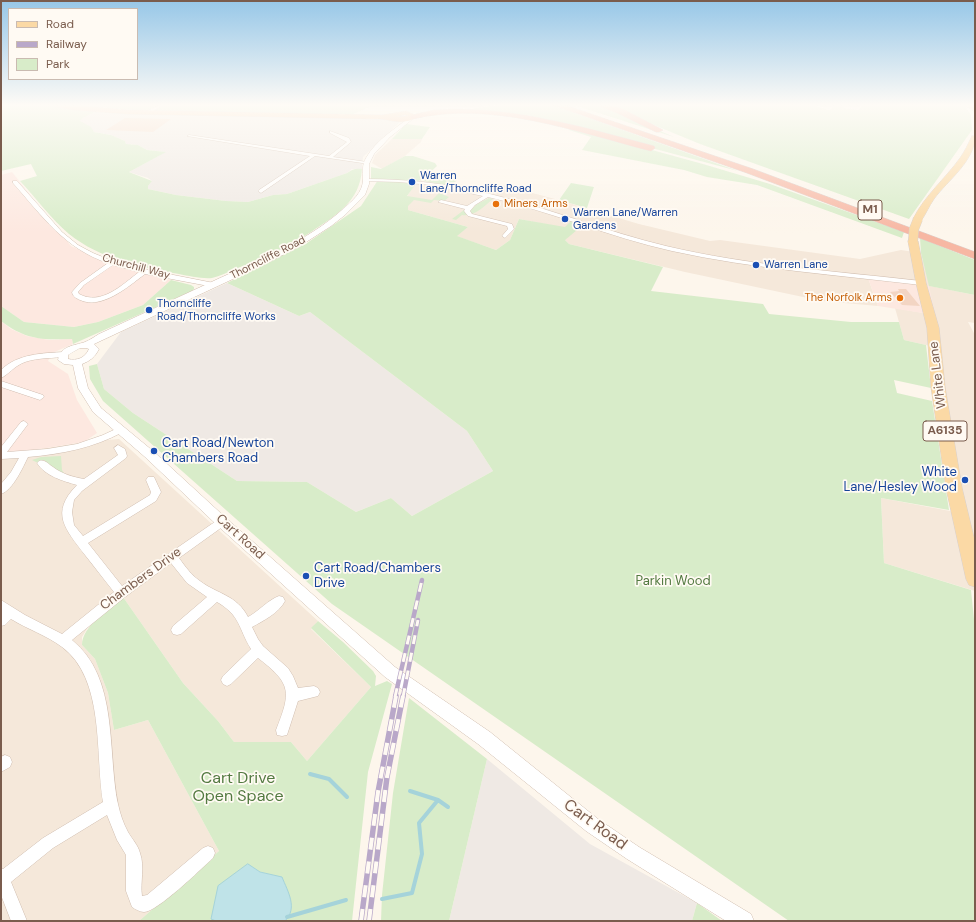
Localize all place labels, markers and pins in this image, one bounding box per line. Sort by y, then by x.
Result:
place label: Warren Lane/Thorncliffe Road [420,169,532,195]
marker: Warren Lane/Thorncliffe Road [407,177,417,187]
place label: Miners Arms [504,197,568,211]
marker: Miners Arms [491,199,501,209]
place label: Warren Lane/Warren Gardens [573,206,678,232]
marker: Warren Lane/Warren Gardens [560,214,570,224]
place label: Warren Lane [764,258,828,272]
marker: Warren Lane [751,260,761,270]
place label: The Norfolk Arms [804,291,892,305]
marker: The Norfolk Arms [895,293,905,303]
place label: Thorncliffe Road/Thorncliffe Works [157,297,276,323]
marker: Thorncliffe Road/Thorncliffe Works [144,305,154,315]
place label: Cart Road/Newton Chambers Road [162,436,274,467]
marker: Cart Road/Newton Chambers Road [149,446,159,456]
place label: White Lane/Hesley Wood [843,465,957,496]
marker: White Lane/Hesley Wood [960,475,970,485]
place label: Cart Road/Chambers Drive [314,561,441,592]
marker: Cart Road/Chambers Drive [301,571,311,581]

